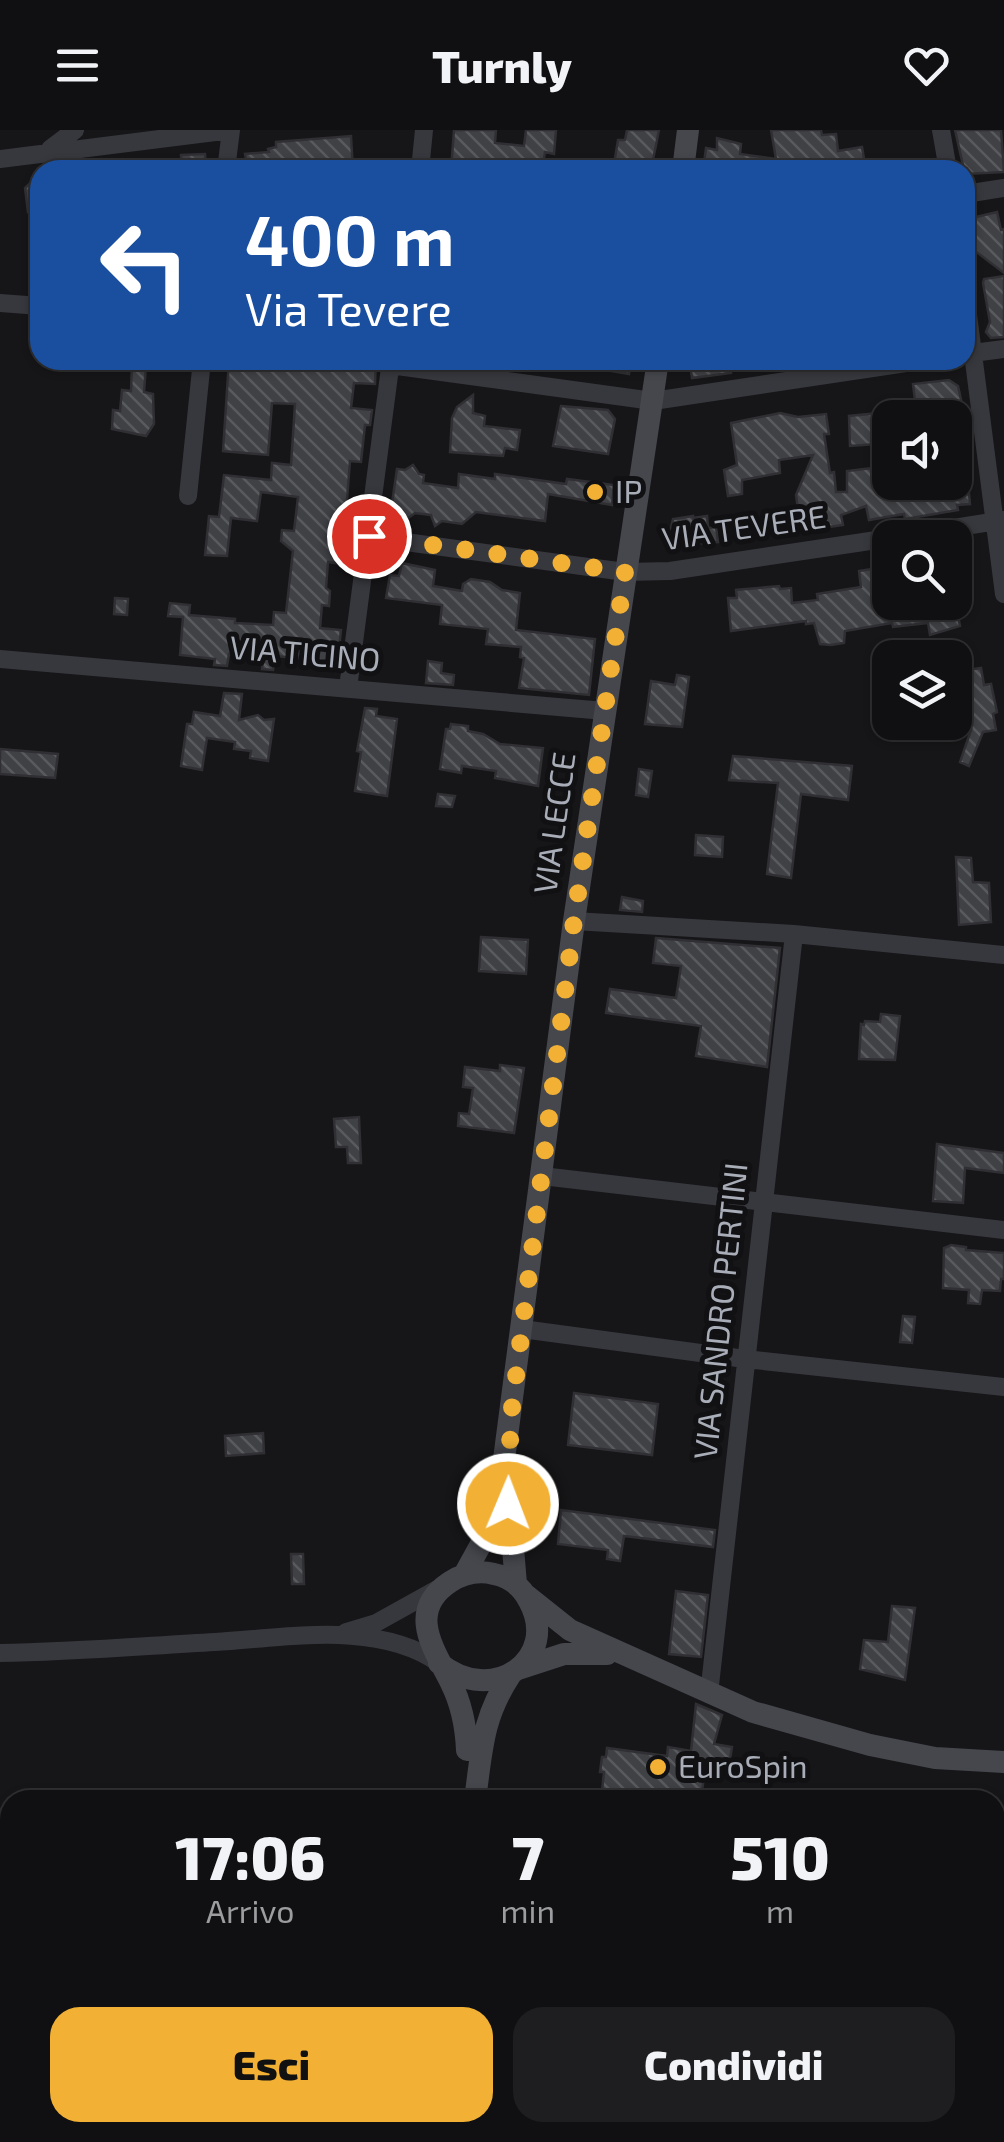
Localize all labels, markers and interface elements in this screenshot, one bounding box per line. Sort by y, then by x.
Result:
icon: menu [50,38,105,93]
text: Turnly [432,38,572,92]
icon: heart [899,38,954,93]
text: 400 m [245,196,455,280]
icon: left [80,200,210,330]
text: Via Tevere [245,281,452,335]
map controls [872,400,972,740]
button: sound [872,400,972,500]
place label: IP [615,471,642,509]
marker: IP [584,481,606,503]
pin [327,494,412,579]
street label: VIA TEVERE [659,496,828,556]
icon: arrive [342,509,397,564]
button: search [872,520,972,620]
street label: VIA TICINO [228,627,382,678]
button: layers [872,640,972,740]
street label: VIA LECCE [524,750,582,896]
street label: VIA SANDRO PERTINI [685,1160,753,1461]
position arrow [456,1452,560,1556]
place label: EuroSpin [678,1746,808,1784]
marker: EuroSpin [647,1756,669,1778]
text: 17:06 [175,1820,325,1892]
text: 7 [512,1820,544,1892]
text: 510 [730,1820,830,1892]
text: Arrivo [206,1891,294,1929]
text: min [501,1891,555,1929]
text: m [766,1891,794,1929]
button: Esci [50,2007,493,2122]
button: Condividi [513,2007,955,2122]

